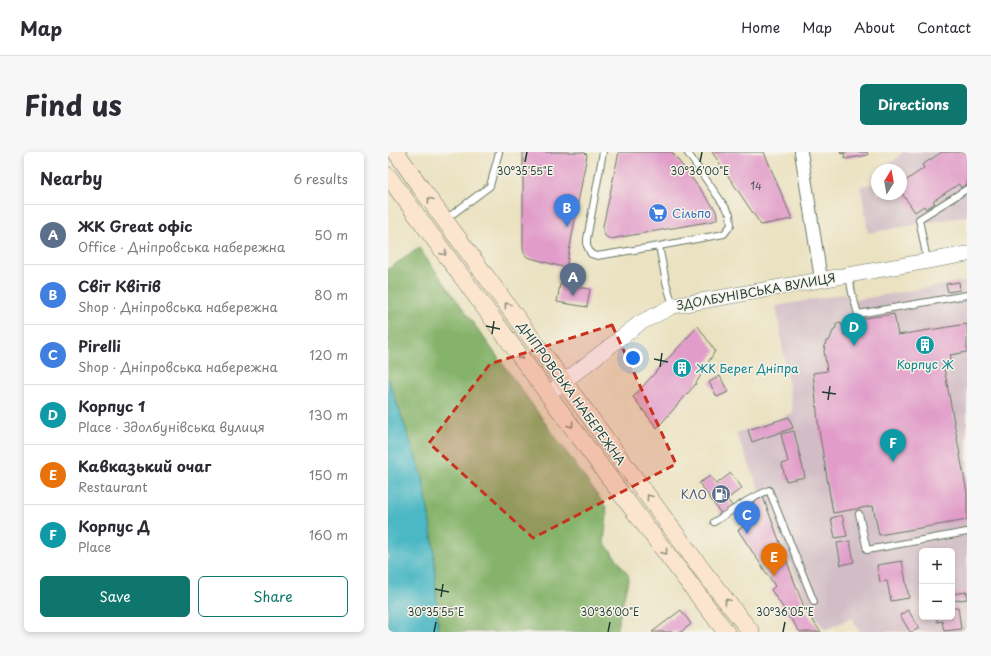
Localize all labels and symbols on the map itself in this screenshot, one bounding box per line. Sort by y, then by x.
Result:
text: 30°35'55"E [497,163,553,178]
text: 30°36'00"E [671,163,729,178]
north arrow [871,164,907,200]
house number: 14 [750,178,762,193]
pin: B [554,194,580,227]
one-way arrow [428,198,435,205]
supermarket icon: Сільпо [647,202,669,224]
place label: Сільпо [672,204,711,222]
one-way arrow [439,248,446,255]
pin: A [560,263,586,296]
street label: ЗДОЛБУНІВСЬКА ВУЛИЦЯ [675,268,837,314]
one-way arrow [505,302,512,309]
pin: D [841,313,867,346]
street label: ДНІПРОВСЬКА НАБЕРЕЖНА [513,317,630,469]
building icon: Корпус Ж [914,334,936,356]
your location [623,348,643,368]
one-way arrow [516,353,523,360]
place label: Корпус Ж [896,355,954,373]
building icon: ЖК Берег Дніпра [671,357,693,379]
place label: ЖК Берег Дніпра [695,359,799,377]
one-way arrow [566,421,573,428]
pin: F [880,429,906,462]
fuel station icon: КЛО [710,483,732,505]
place label: КЛО [681,485,707,503]
one-way arrow [647,495,654,502]
pin: C [734,501,760,534]
pin: E [761,543,787,576]
one-way arrow [660,548,667,555]
one-way arrow [724,599,731,606]
text: 30°35'55"E [408,604,464,619]
text: 30°36'00"E [581,604,639,619]
text: 30°36'05"E [756,604,814,619]

